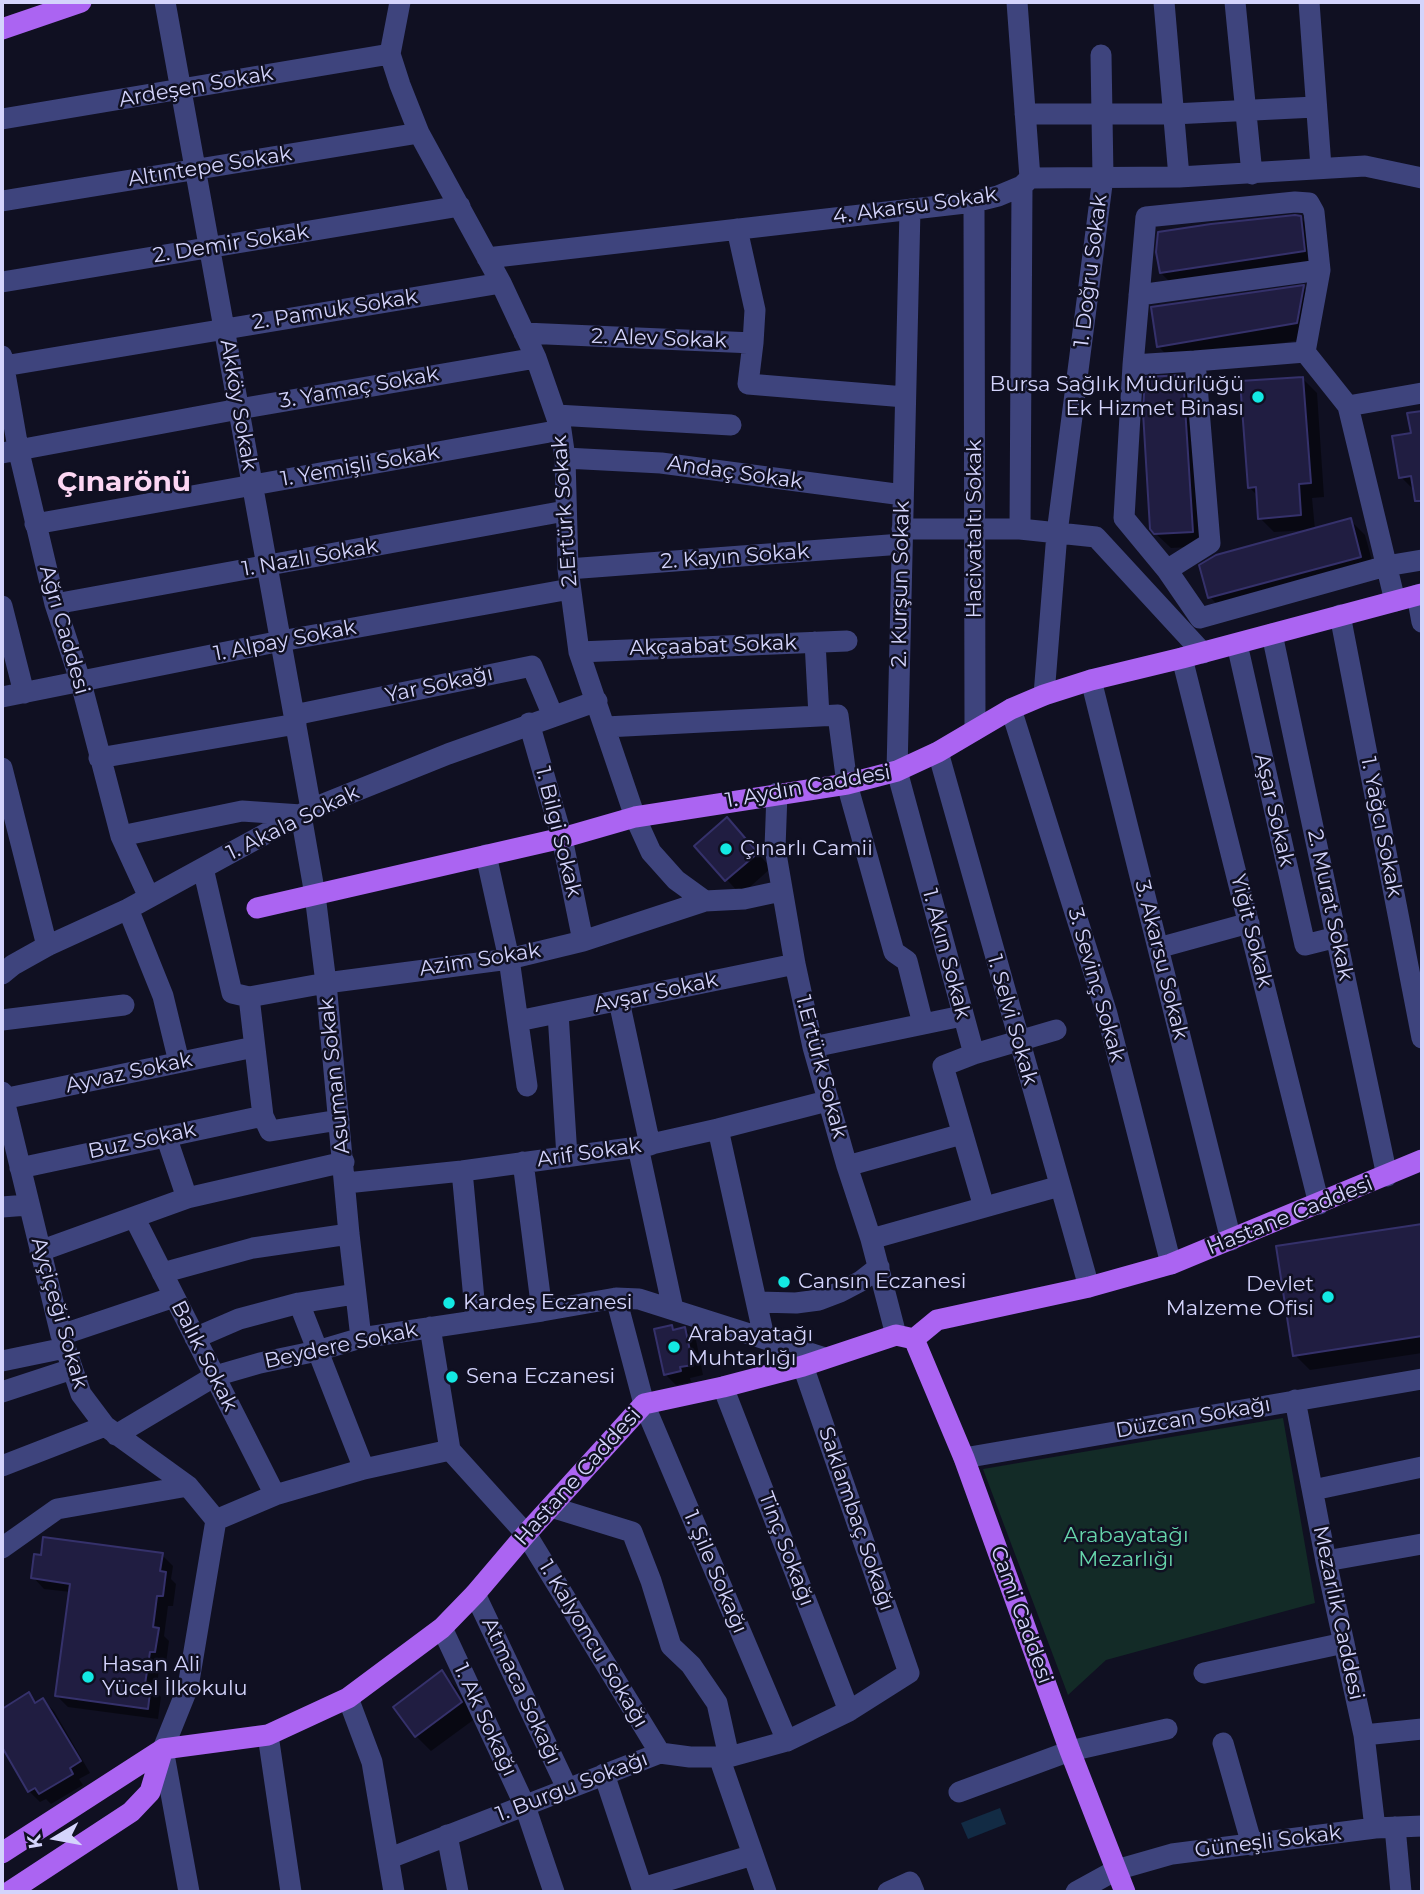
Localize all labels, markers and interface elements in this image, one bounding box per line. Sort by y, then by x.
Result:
street label: Ardeşen Sokak [117,61,275,113]
street label: Altıntepe Sokak [126,142,294,192]
street label: 4. Akarsu Sokak [831,182,999,230]
street label: 1. Doğru Sokak [1069,193,1113,349]
street label: 2. Demir Sokak [151,219,311,269]
street label: 2. Pamuk Sokak [251,284,419,336]
street label: 2. Alev Sokak [591,324,727,354]
street label: Akköy Sokak [214,337,262,473]
street label: 3. Yamaç Sokak [277,362,441,414]
place label: Bursa Sağlık Müdürlüğü Ek Hizmet Binası [989,372,1244,422]
marker: Bursa Sağlık Müdürlüğü Ek Hizmet Binası [1250,389,1266,405]
street label: 2.Ertürk Sokak [547,434,583,588]
street label: Hacivataltı Sokak [962,439,988,619]
street label: 1. Yemişli Sokak [279,440,441,492]
street label: Andaç Sokak [666,451,804,495]
district label: Çınarönü [57,466,191,500]
street label: 2. Kurşun Sokak [887,501,915,667]
street label: 1. Nazlı Sokak [240,534,380,582]
street label: 2. Kayın Sokak [660,539,810,575]
street label: Ağrı Caddesi [34,563,94,697]
street label: 1. Alpay Sokak [212,615,358,667]
street label: Akçaabat Sokak [629,630,797,662]
street label: Yar Sokağı [383,661,495,709]
street label: Aşar Sokak [1249,751,1299,869]
street label: 1. Yağcı Sokak [1355,755,1407,899]
street label: 1. Aydın Caddesi [724,760,892,814]
street label: 1. Bilgi Sokak [530,764,586,900]
street label: 1. Akala Sokak [223,780,363,866]
street label: 2. Murat Sokak [1302,827,1358,983]
place label: Çınarlı Camii [740,836,873,862]
marker: Çınarlı Camii [718,841,734,857]
street label: Yiğit Sokak [1225,872,1277,990]
street label: 3. Akarsu Sokak [1129,878,1193,1042]
street label: 1. Akın Sokak [917,886,975,1022]
street label: 3. Sevinç Sokak [1062,905,1130,1065]
street label: Azim Sokak [417,938,543,982]
street label: 1. Selvi Sokak [981,952,1043,1088]
street label: Avşar Sokak [592,968,720,1018]
street label: 1.Ertürk Sokak [790,993,852,1141]
street label: Asuman Sokak [314,997,356,1155]
street label: Ayvaz Sokak [63,1047,195,1099]
street label: Buz Sokak [86,1117,198,1165]
street label: Arif Sokak [535,1133,643,1173]
street label: Hastane Caddesi [1203,1171,1377,1261]
street label: Ayçiçeği Sokak [25,1234,93,1392]
place label: Cansın Eczanesi [798,1269,966,1295]
place label: Devlet Malzeme Ofisi [1166,1272,1314,1322]
marker: Cansın Eczanesi [776,1274,792,1290]
marker: Devlet Malzeme Ofisi [1320,1289,1336,1305]
place label: Kardeş Eczanesi [463,1290,632,1316]
marker: Kardeş Eczanesi [441,1295,457,1311]
street label: Balık Sokak [165,1296,243,1416]
street label: Beydere Sokak [262,1317,420,1375]
place label: Arabayatağı Muhtarlığı [688,1322,813,1372]
marker: Arabayatağı Muhtarlığı [666,1339,682,1355]
place label: Sena Eczanesi [466,1364,615,1390]
marker: Sena Eczanesi [444,1369,460,1385]
street label: Düzcan Sokağı [1114,1392,1272,1444]
street label: Hastane Caddesi [509,1403,647,1551]
street label: Saklambaç Sokağı [813,1424,899,1614]
street label: Tinç Sokağı [753,1488,819,1610]
street label: 1. Şile Sokağı [678,1507,752,1637]
park label: Arabayatağı Mezarlığı [1063,1523,1189,1573]
street label: Mezarlık Caddesi [1307,1524,1369,1702]
street label: Cami Caddesi [984,1543,1058,1687]
street label: 1. Kalyoncu Sokağı [533,1556,653,1732]
street label: Atmaca Sokağı [476,1614,566,1768]
place label: Hasan Ali Yücel İlkokulu [102,1652,248,1702]
street label: 1. Ak Sokağı [448,1660,522,1780]
marker: Hasan Ali Yücel İlkokulu [80,1669,96,1685]
street label: 1. Burgu Sokağı [493,1746,651,1828]
north arrow [21,1803,91,1873]
street label: Güneşli Sokak [1193,1820,1343,1864]
text: K [22,1833,47,1851]

